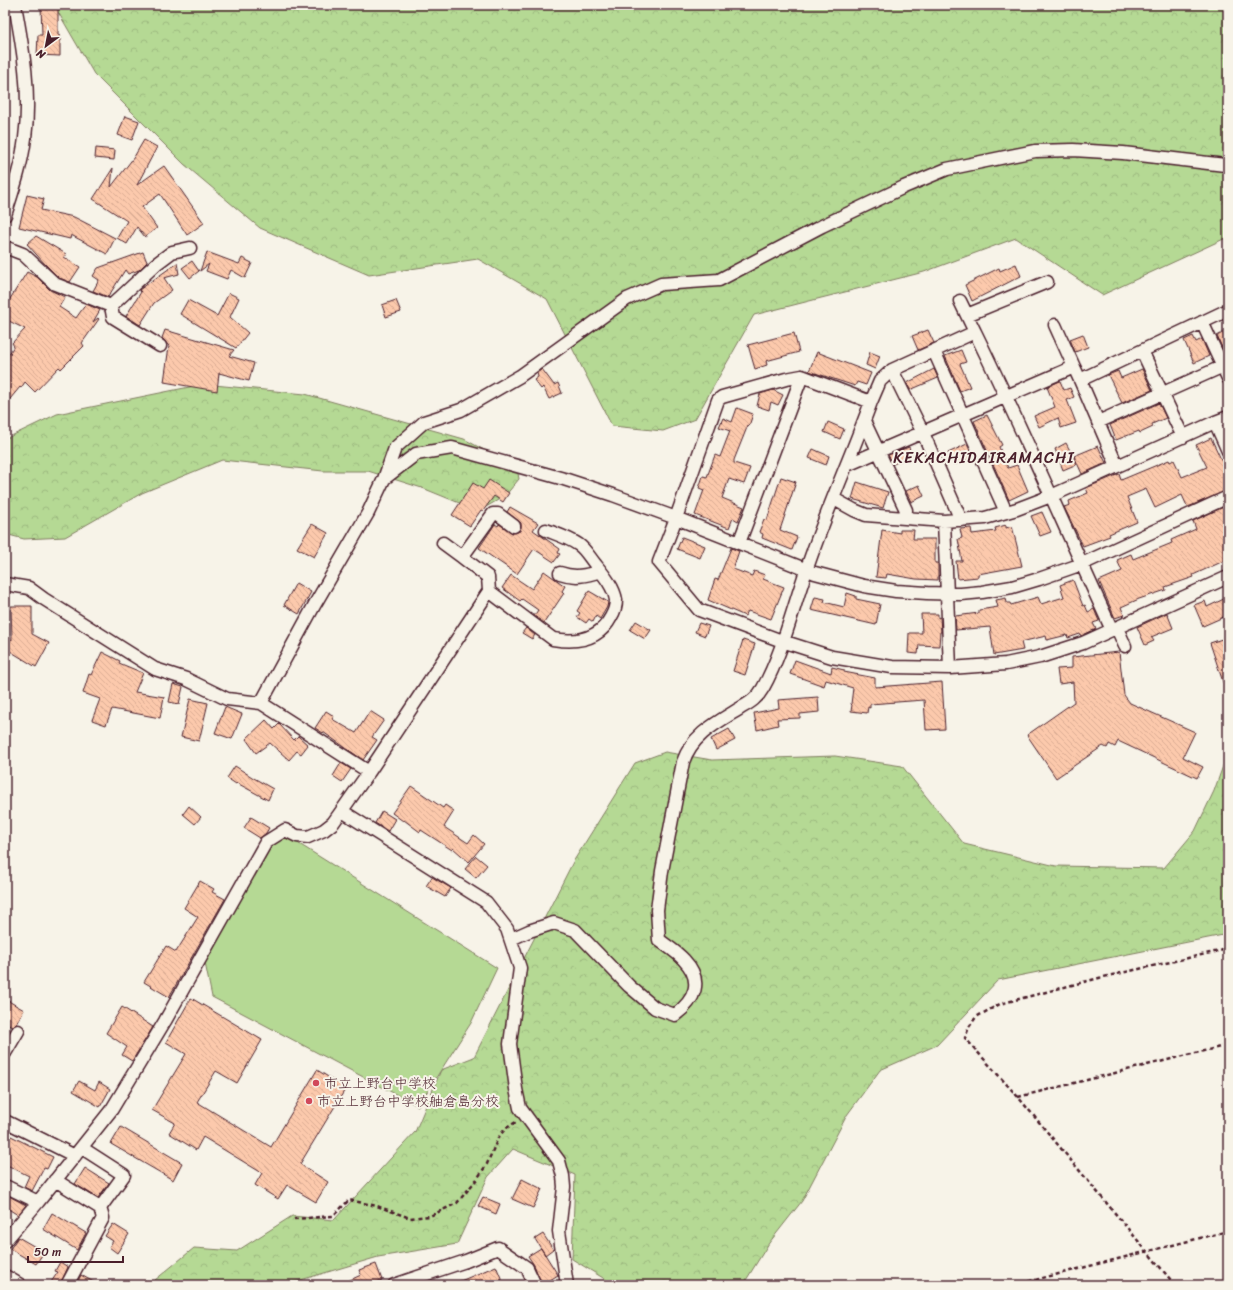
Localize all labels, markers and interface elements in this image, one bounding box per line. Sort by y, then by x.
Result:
north arrow [26,26,66,66]
text: N [32,44,50,65]
district label: KEKACHIDAIRAMACHI [893,443,1075,472]
place label: 市立上野台中学校 [324,1071,436,1096]
marker: 市立上野台中学校 [311,1078,321,1088]
place label: 市立上野台中学校舳倉島分校 [317,1089,499,1114]
marker: 市立上野台中学校舳倉島分校 [304,1096,314,1106]
scale bar [28,1238,123,1264]
text: 50 m [34,1241,61,1263]

